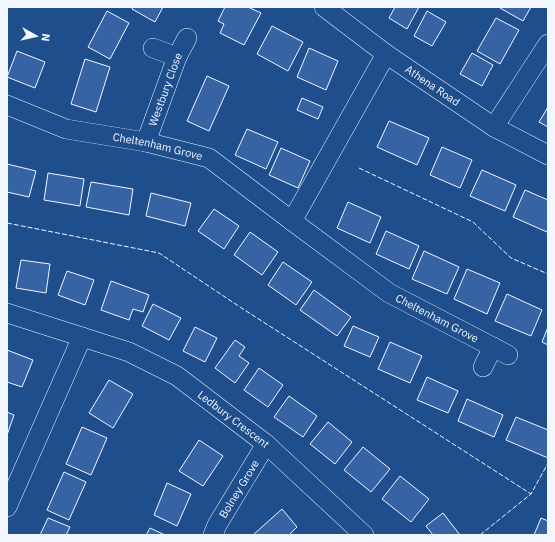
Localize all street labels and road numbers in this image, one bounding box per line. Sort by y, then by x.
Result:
street label: Westbury Close [145,50,185,128]
street label: Athena Road [402,62,463,109]
street label: Cheltenham Grove [112,130,204,163]
street label: Cheltenham Grove [393,291,481,345]
street label: Ledbury Crescent [195,387,273,451]
street label: Bolney Grove [216,457,262,521]

